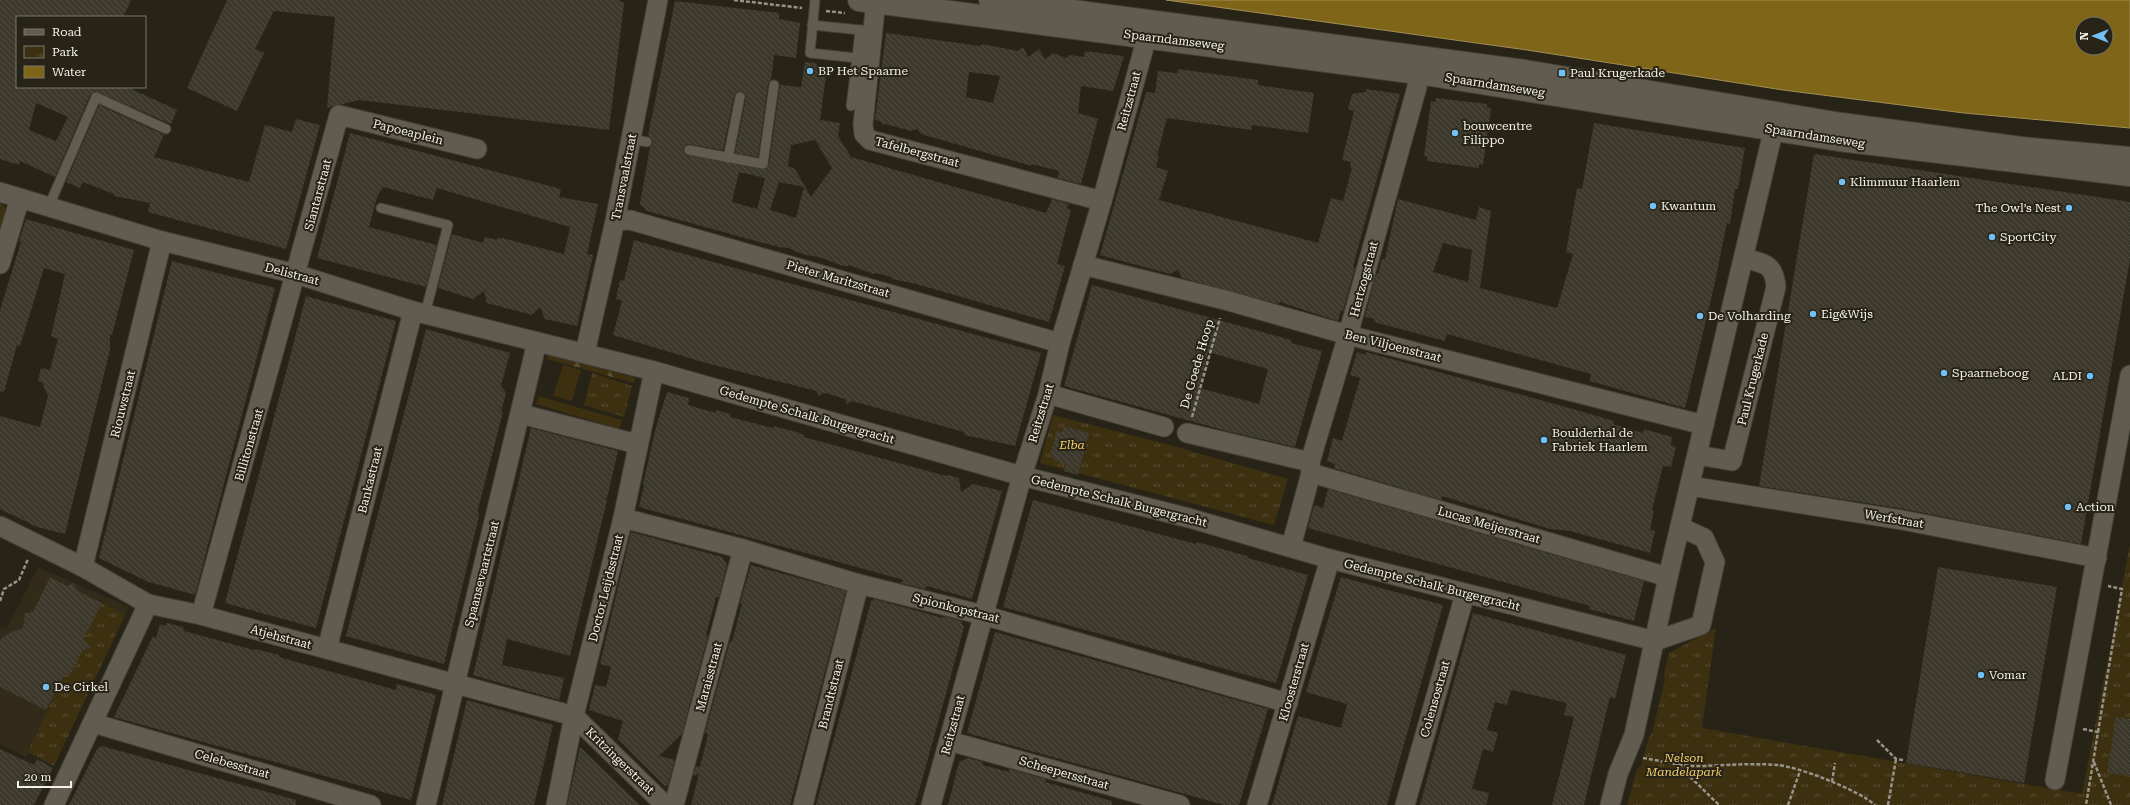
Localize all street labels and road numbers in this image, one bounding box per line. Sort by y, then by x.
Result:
street label: Spaarndamseweg [1123,27,1225,53]
street label: Reitzstraat [1114,69,1144,132]
street label: Spaarndamseweg [1444,70,1546,100]
street label: Papoeaplein [371,117,445,148]
street label: Spaarndamseweg [1764,121,1866,151]
street label: Transvaalstraat [609,132,639,222]
street label: Tafelbergstraat [873,134,961,170]
street label: Siantarstraat [302,157,334,232]
street label: Hertzogstraat [1347,239,1381,319]
street label: Pieter Maritzstraat [785,258,891,301]
street label: Delistraat [263,260,321,288]
street label: De Goede Hoop [1178,318,1216,410]
street label: Ben Viljoenstraat [1343,327,1443,365]
street label: Paul Krugerkade [1735,331,1771,427]
street label: Riouwstraat [108,368,138,439]
street label: Reitzstraat [1025,381,1057,444]
street label: Gedempte Schalk Burgergracht [718,383,897,447]
street label: Billitonstraat [232,407,266,483]
street label: Bankastraat [355,445,385,515]
street label: Gedempte Schalk Burgergracht [1029,472,1209,530]
street label: Lucas Meijerstraat [1436,504,1542,546]
street label: Werfstraat [1863,507,1925,531]
street label: Spaansevaartstraat [462,519,502,629]
street label: Doctor Leijdsstraat [586,532,626,643]
street label: Gedempte Schalk Burgergracht [1342,556,1522,614]
street label: Spionkopstraat [911,590,1001,626]
street label: Atjehstraat [249,622,314,652]
street label: Maraisstraat [693,640,725,713]
street label: Kloosterstraat [1276,641,1312,723]
street label: Brandtstraat [816,657,847,730]
street label: Colensostraat [1417,658,1453,739]
street label: Reitzstraat [938,693,968,756]
street label: Kritzingerstraat [583,725,657,798]
street label: Celebesstraat [193,747,272,782]
street label: Scheepersstraat [1018,754,1111,793]

